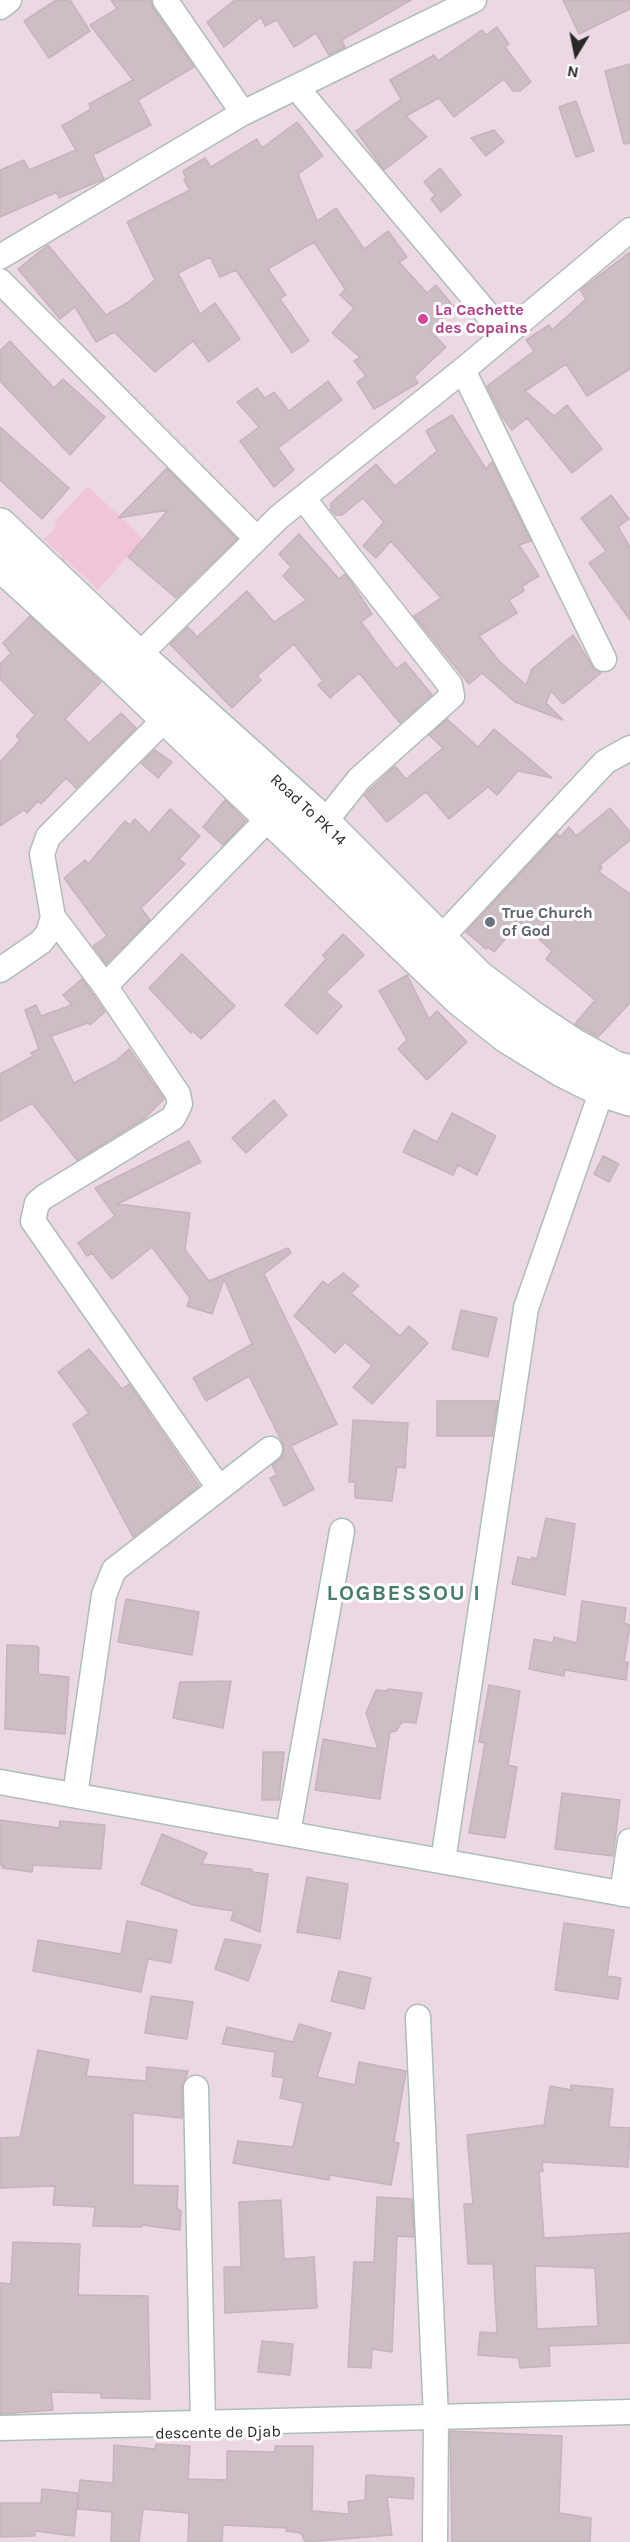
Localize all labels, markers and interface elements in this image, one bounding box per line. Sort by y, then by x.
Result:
north arrow [546,24,606,84]
text: N [565,62,580,83]
place label: La Cachette des Copains [435,300,528,338]
marker: La Cachette des Copains [416,312,430,326]
street label: Road To PK 14 [266,770,350,850]
place label: True Church of God [502,903,593,941]
marker: True Church of God [483,915,497,929]
district label: LOGBESSOU I [327,1581,481,1607]
street label: descente de Djab [155,2422,281,2444]

